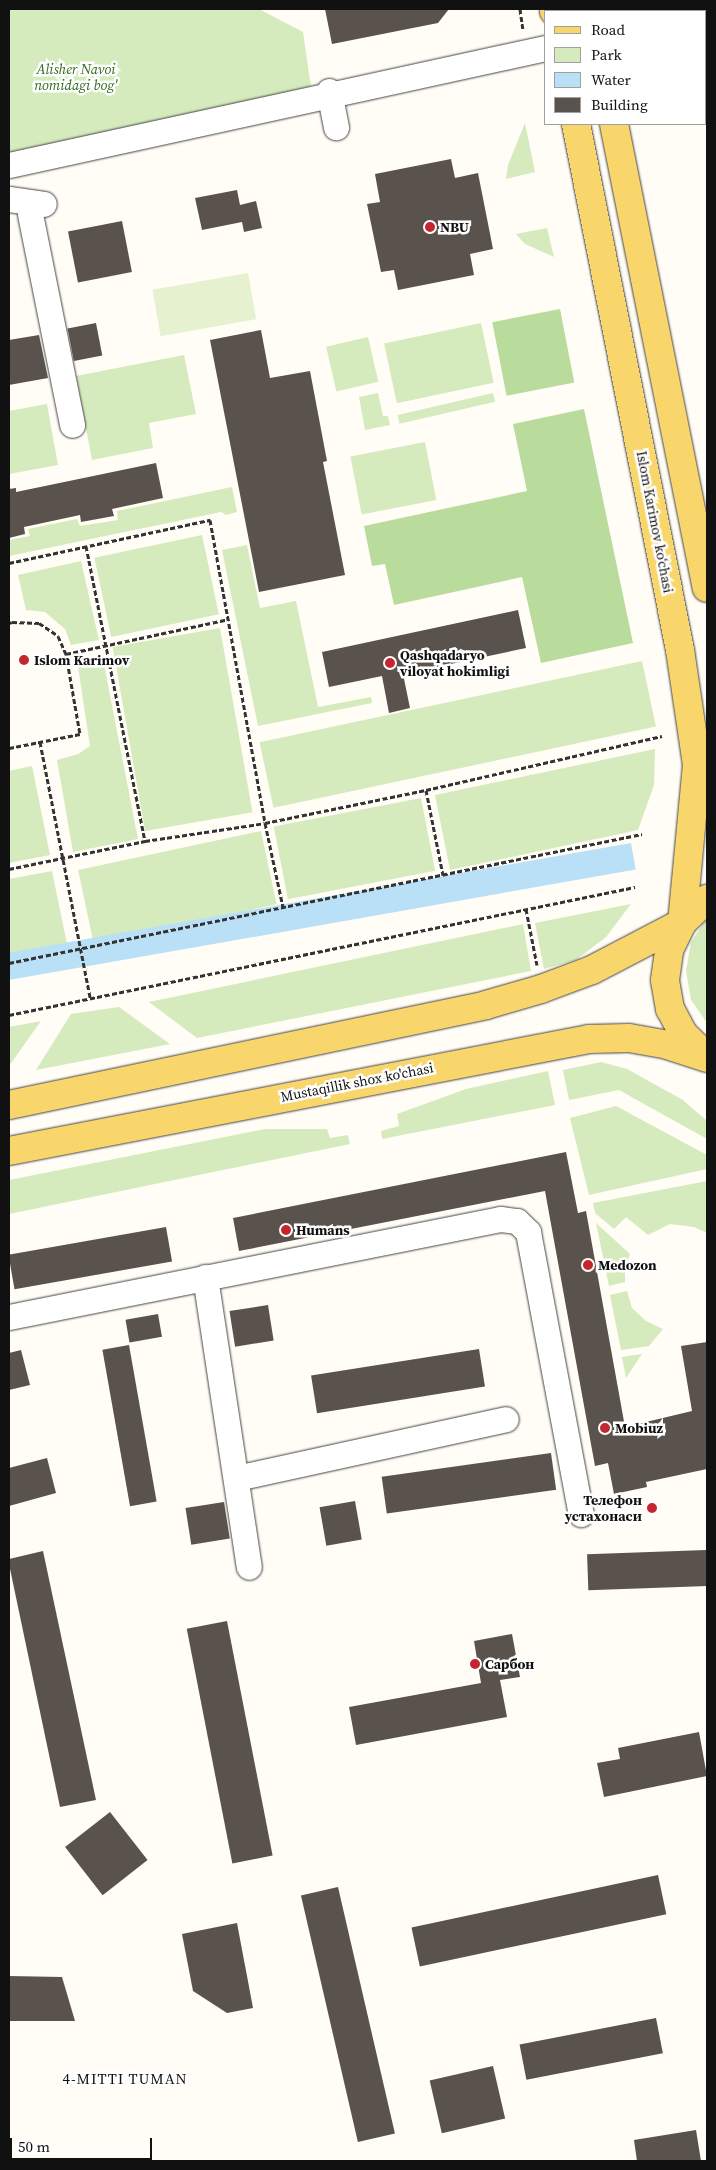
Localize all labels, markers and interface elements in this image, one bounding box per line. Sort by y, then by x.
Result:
legend [544,10,706,125]
text: Road [591,19,625,40]
text: Park [591,44,622,65]
park label: Alisher Navoi nomidagi bog' [34,61,118,94]
text: Water [591,69,631,90]
text: Building [591,94,648,115]
place label: NBU [440,219,469,235]
marker: NBU [424,221,436,233]
street label: Islom Karimov ko‘chasi [633,449,677,595]
place label: Qashqadaryo viloyat hokimligi [400,647,510,680]
place label: Islom Karimov [34,652,129,668]
marker: Islom Karimov [18,654,30,666]
marker: Qashqadaryo viloyat hokimligi [384,657,396,669]
street label: Mustaqillik shox ko'chasi [279,1059,435,1105]
place label: Humans [296,1222,350,1238]
marker: Humans [280,1224,292,1236]
place label: Medozon [598,1257,657,1273]
marker: Medozon [582,1259,594,1271]
place label: Mobiuz [615,1420,663,1436]
marker: Mobiuz [599,1422,611,1434]
place label: Телефон устахонаси [565,1492,642,1524]
marker: Телефон устахонаси [646,1502,658,1514]
place label: Сарбон [485,1656,534,1672]
marker: Сарбон [469,1658,481,1670]
district label: 4-MITTI TUMAN [61,2070,189,2088]
scale bar [12,2128,155,2160]
text: 50 m [18,2136,50,2157]

